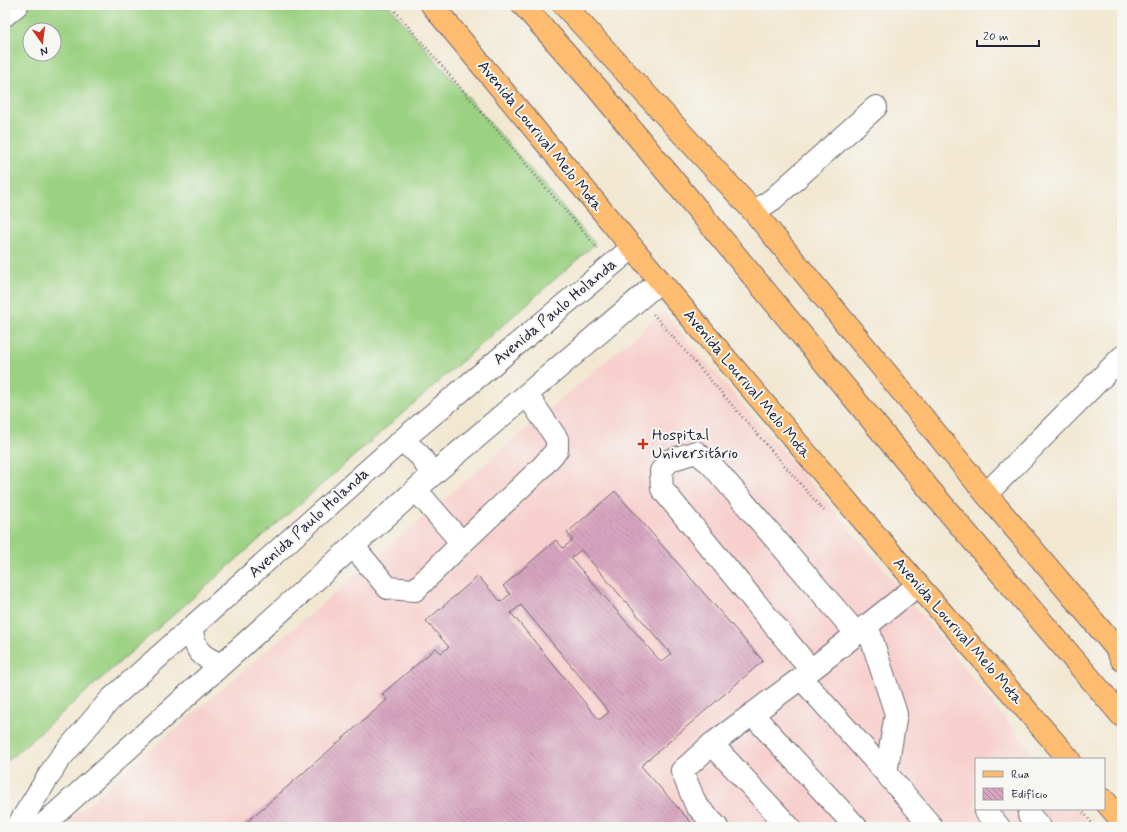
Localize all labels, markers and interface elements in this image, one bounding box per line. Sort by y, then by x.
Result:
north arrow [22,22,62,62]
scale bar [977,22,1039,48]
text: 20 m [983,29,1009,45]
text: N [39,43,49,58]
street label: Avenida Lourival Melo Mota [473,56,608,216]
street label: Avenida Paulo Holanda [489,254,621,370]
street label: Avenida Lourival Melo Mota [678,305,816,463]
place label: Hospital Universitário [652,425,738,464]
marker: Hospital Universitário [637,438,649,450]
street label: Avenida Paulo Holanda [244,463,374,583]
street label: Avenida Lourival Melo Mota [888,553,1028,709]
legend [975,758,1105,810]
text: Rua [1011,767,1029,783]
text: Edifício [1011,787,1047,803]

